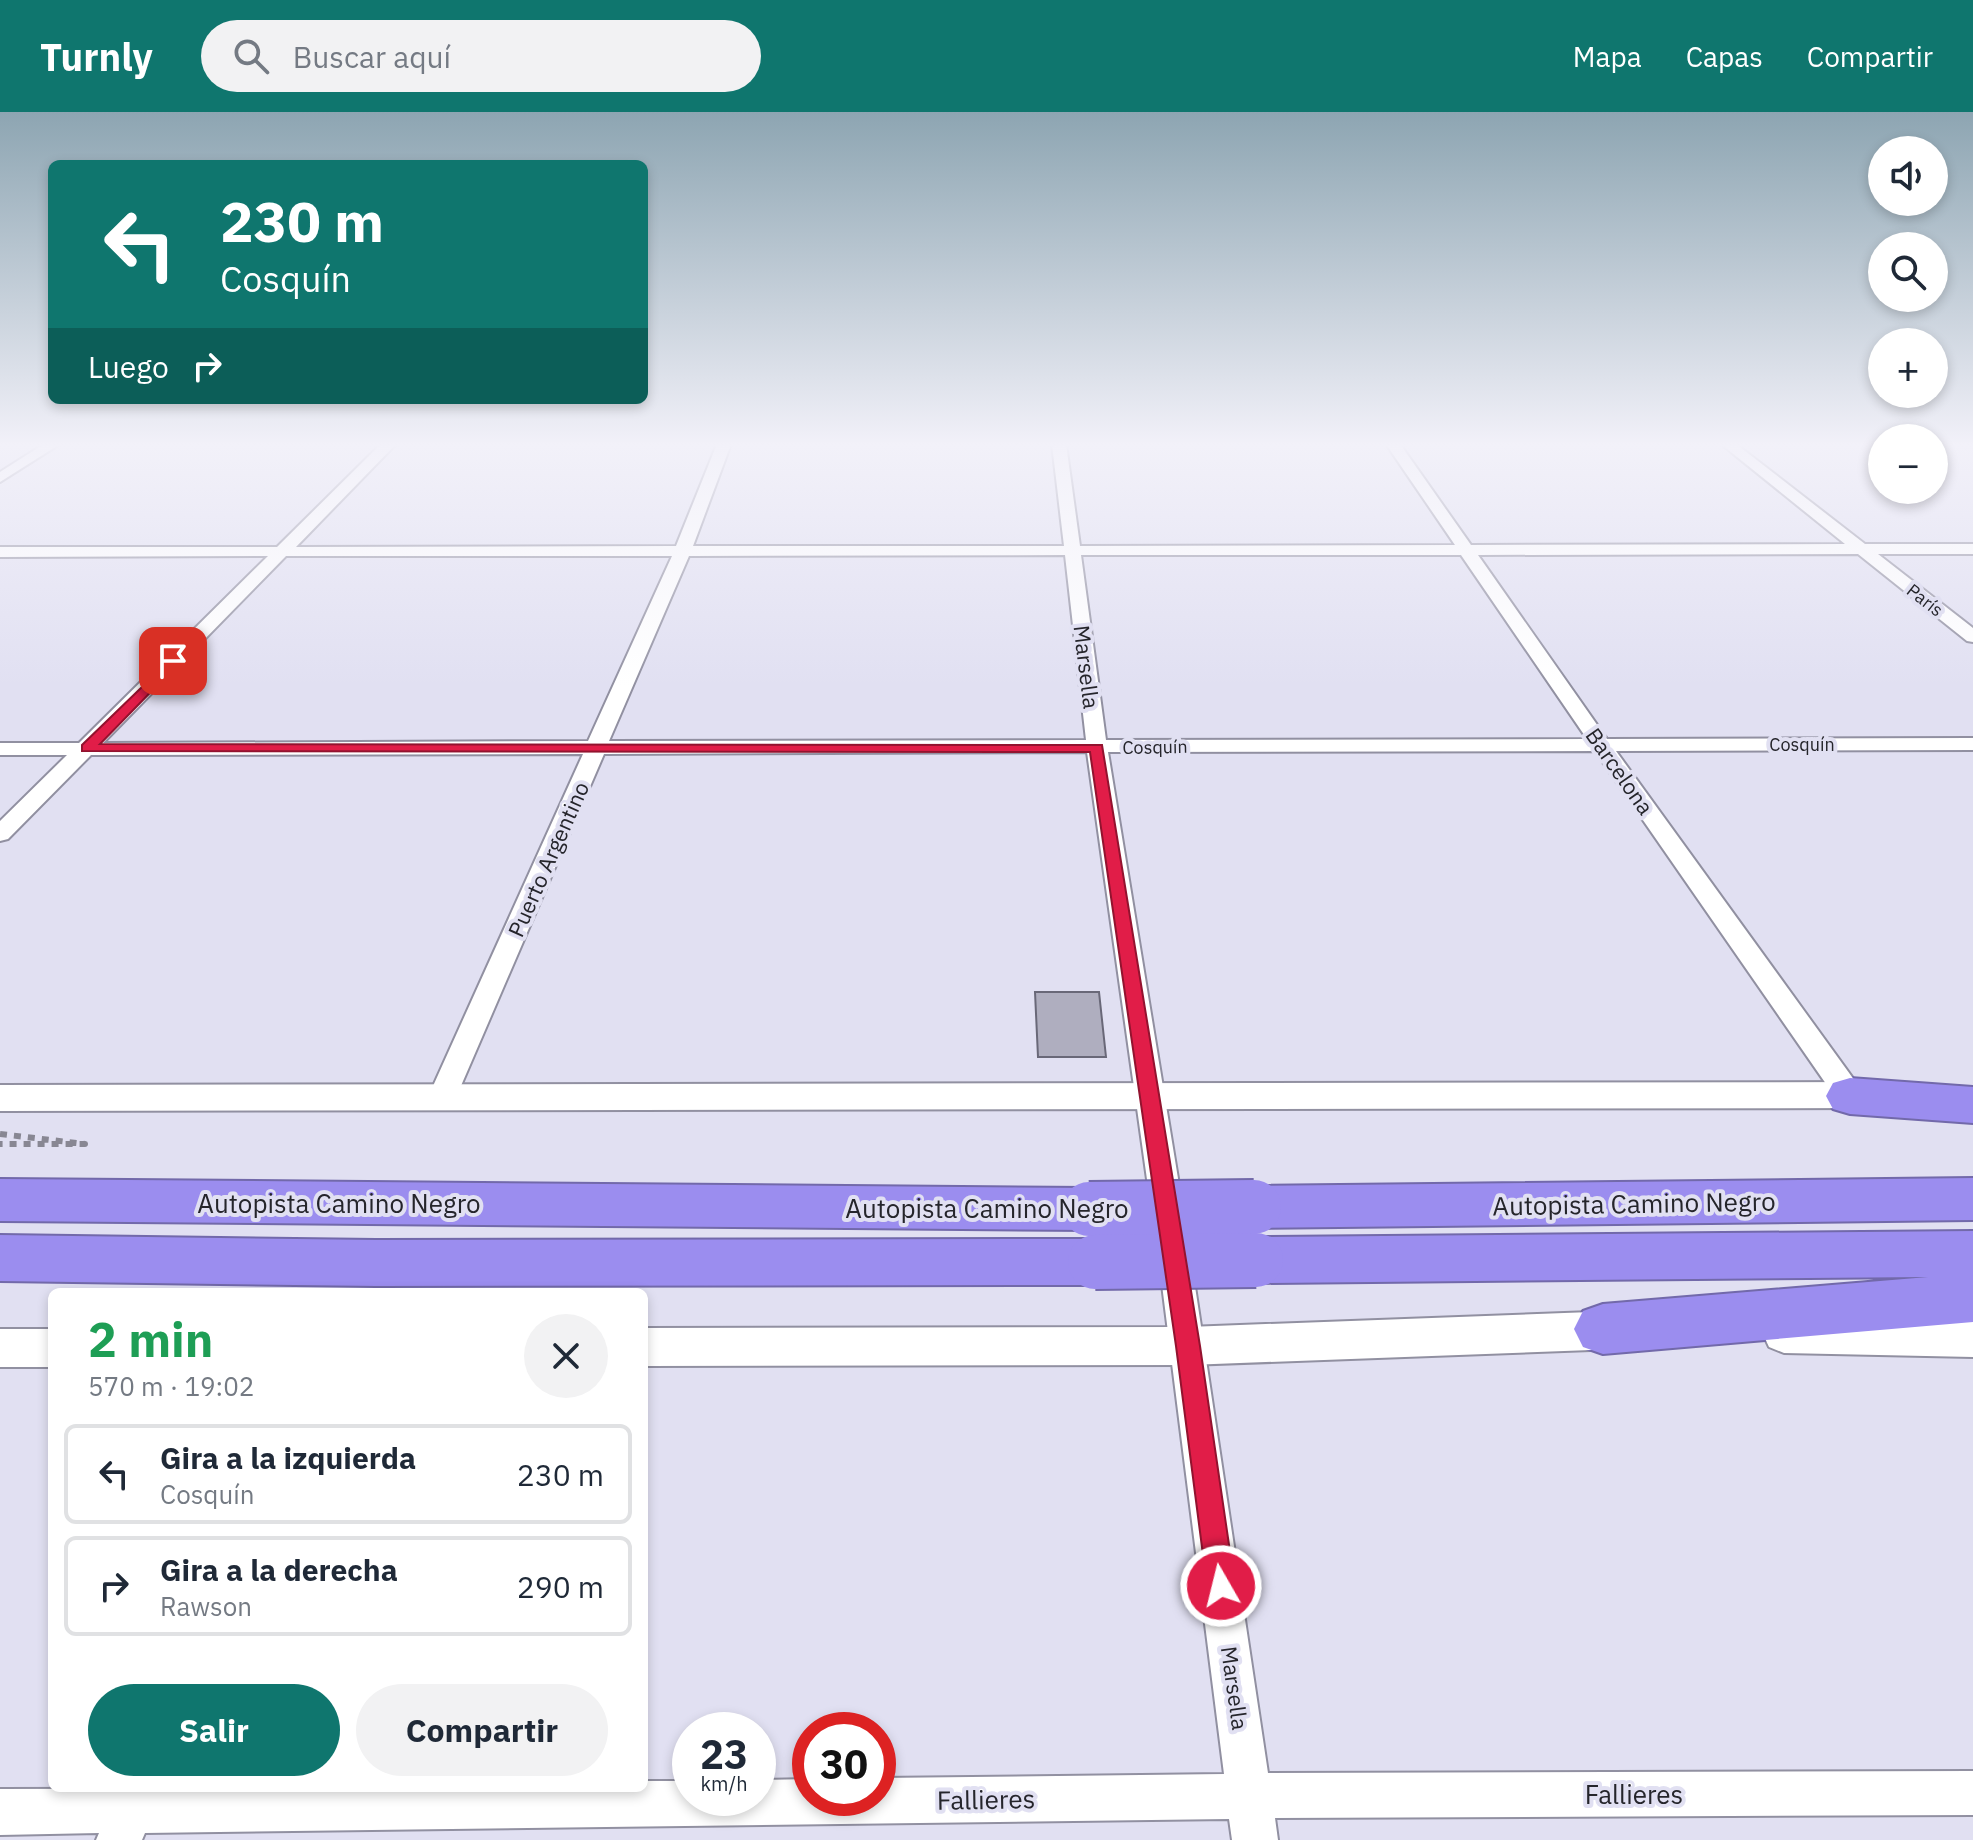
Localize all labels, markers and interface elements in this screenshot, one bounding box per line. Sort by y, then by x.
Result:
search box [201,20,761,92]
text: Turnly [40,32,153,81]
icon: search [229,34,273,78]
text: Buscar aquí [293,37,451,76]
text: Mapa [1573,38,1642,75]
text: Capas [1686,38,1763,75]
text: Compartir [1807,38,1933,75]
map controls [1868,136,1948,504]
button: sound [1868,136,1948,216]
text: 230 m [220,185,384,257]
icon: left [88,192,192,296]
button: search [1868,232,1948,312]
text: Cosquín [220,255,351,302]
button: + [1868,328,1948,408]
icon: right [185,344,229,388]
text: Luego [88,347,169,386]
button: − [1868,424,1948,504]
street label: París [1902,579,1948,621]
street label: Marsella [1067,623,1107,711]
pin [139,627,207,695]
icon: arrive [151,639,195,683]
street label: Barcelona [1580,722,1661,820]
street label: Cosquín [1769,733,1835,756]
street label: Cosquín [1122,735,1188,759]
street label: Puerto Argentino [501,777,595,941]
street label: Autopista Camino Negro [1492,1184,1776,1222]
street label: Autopista Camino Negro [197,1186,481,1220]
street label: Autopista Camino Negro [845,1191,1129,1225]
text: 2 min [88,1308,213,1370]
button: close [524,1314,608,1398]
text: 570 m · 19:02 [88,1369,254,1403]
text: Gira a la izquierda [160,1438,416,1477]
icon: left [92,1452,136,1496]
text: 230 m [517,1455,604,1494]
text: Cosquín [160,1477,254,1511]
position arrow [1179,1544,1263,1628]
text: Gira a la derecha [160,1550,398,1589]
icon: right [92,1564,136,1608]
text: 290 m [517,1567,604,1606]
text: Rawson [160,1589,252,1623]
street label: Marsella [1215,1644,1255,1732]
button: Salir [88,1684,340,1776]
button: Compartir [356,1684,608,1776]
speed limit sign: 30 [792,1712,896,1816]
text: 23 [700,1728,748,1780]
text: km/h [700,1770,748,1797]
street label: Fallieres [1585,1777,1683,1811]
street label: Fallieres [936,1781,1036,1817]

